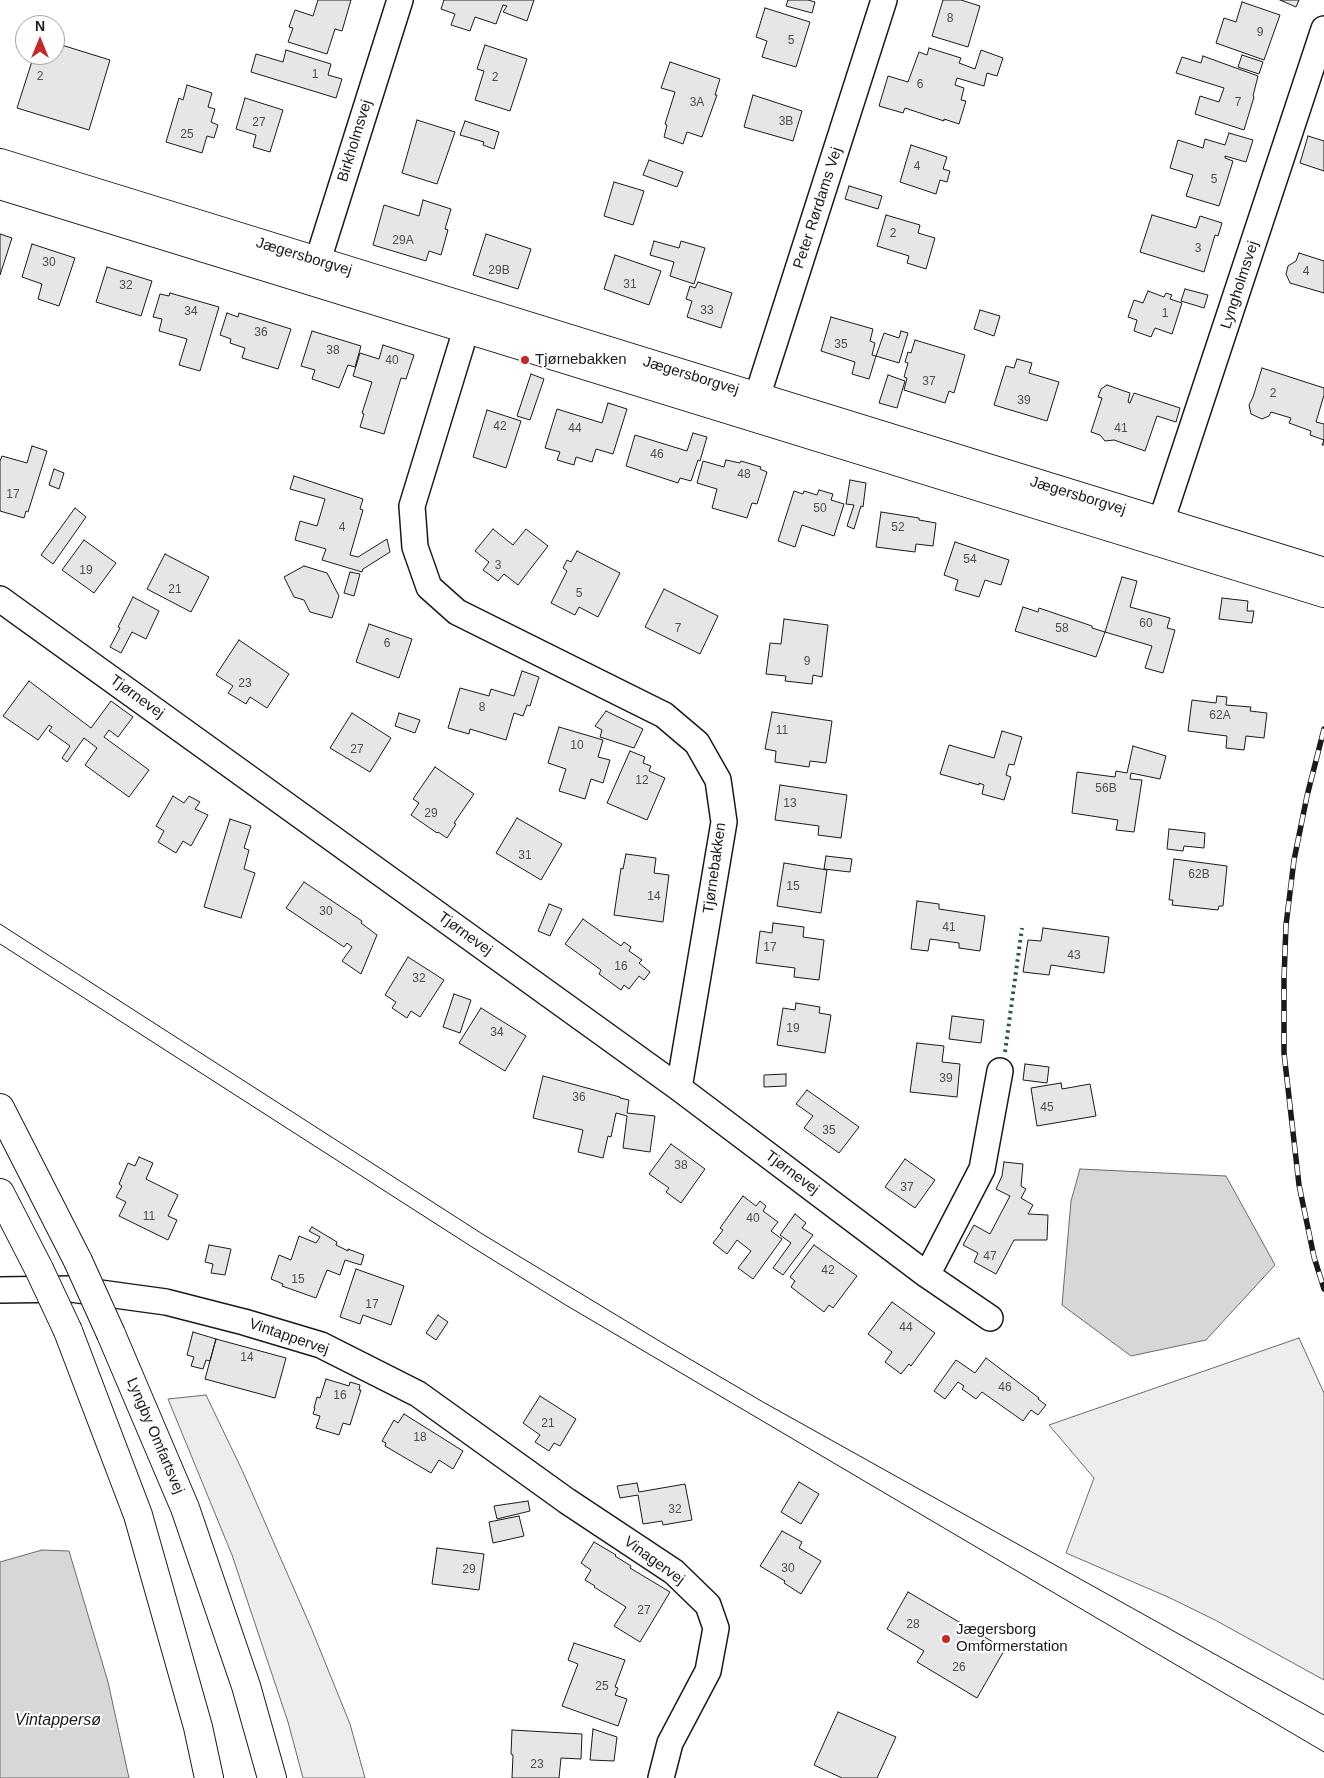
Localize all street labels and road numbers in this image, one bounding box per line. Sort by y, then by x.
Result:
street label: Birkholmsvej [334,98,376,184]
street label: Peter Rørdams Vej [790,145,846,271]
street label: Jægersborgvej [254,234,354,280]
street label: Lyngholmsvej [1217,239,1263,331]
street label: Jægersborgvej [641,353,741,399]
street label: Jægersborgvej [1028,473,1128,519]
street label: Tjørnevej [106,671,168,723]
street label: Tjørnebakken [700,821,730,915]
street label: Tjørnevej [434,908,496,960]
street label: Tjørnevej [762,1147,822,1199]
street label: Vintappervej [247,1315,331,1359]
street label: Lyngby Omfartsvej [122,1375,188,1497]
street label: Vinagervej [620,1533,688,1589]

